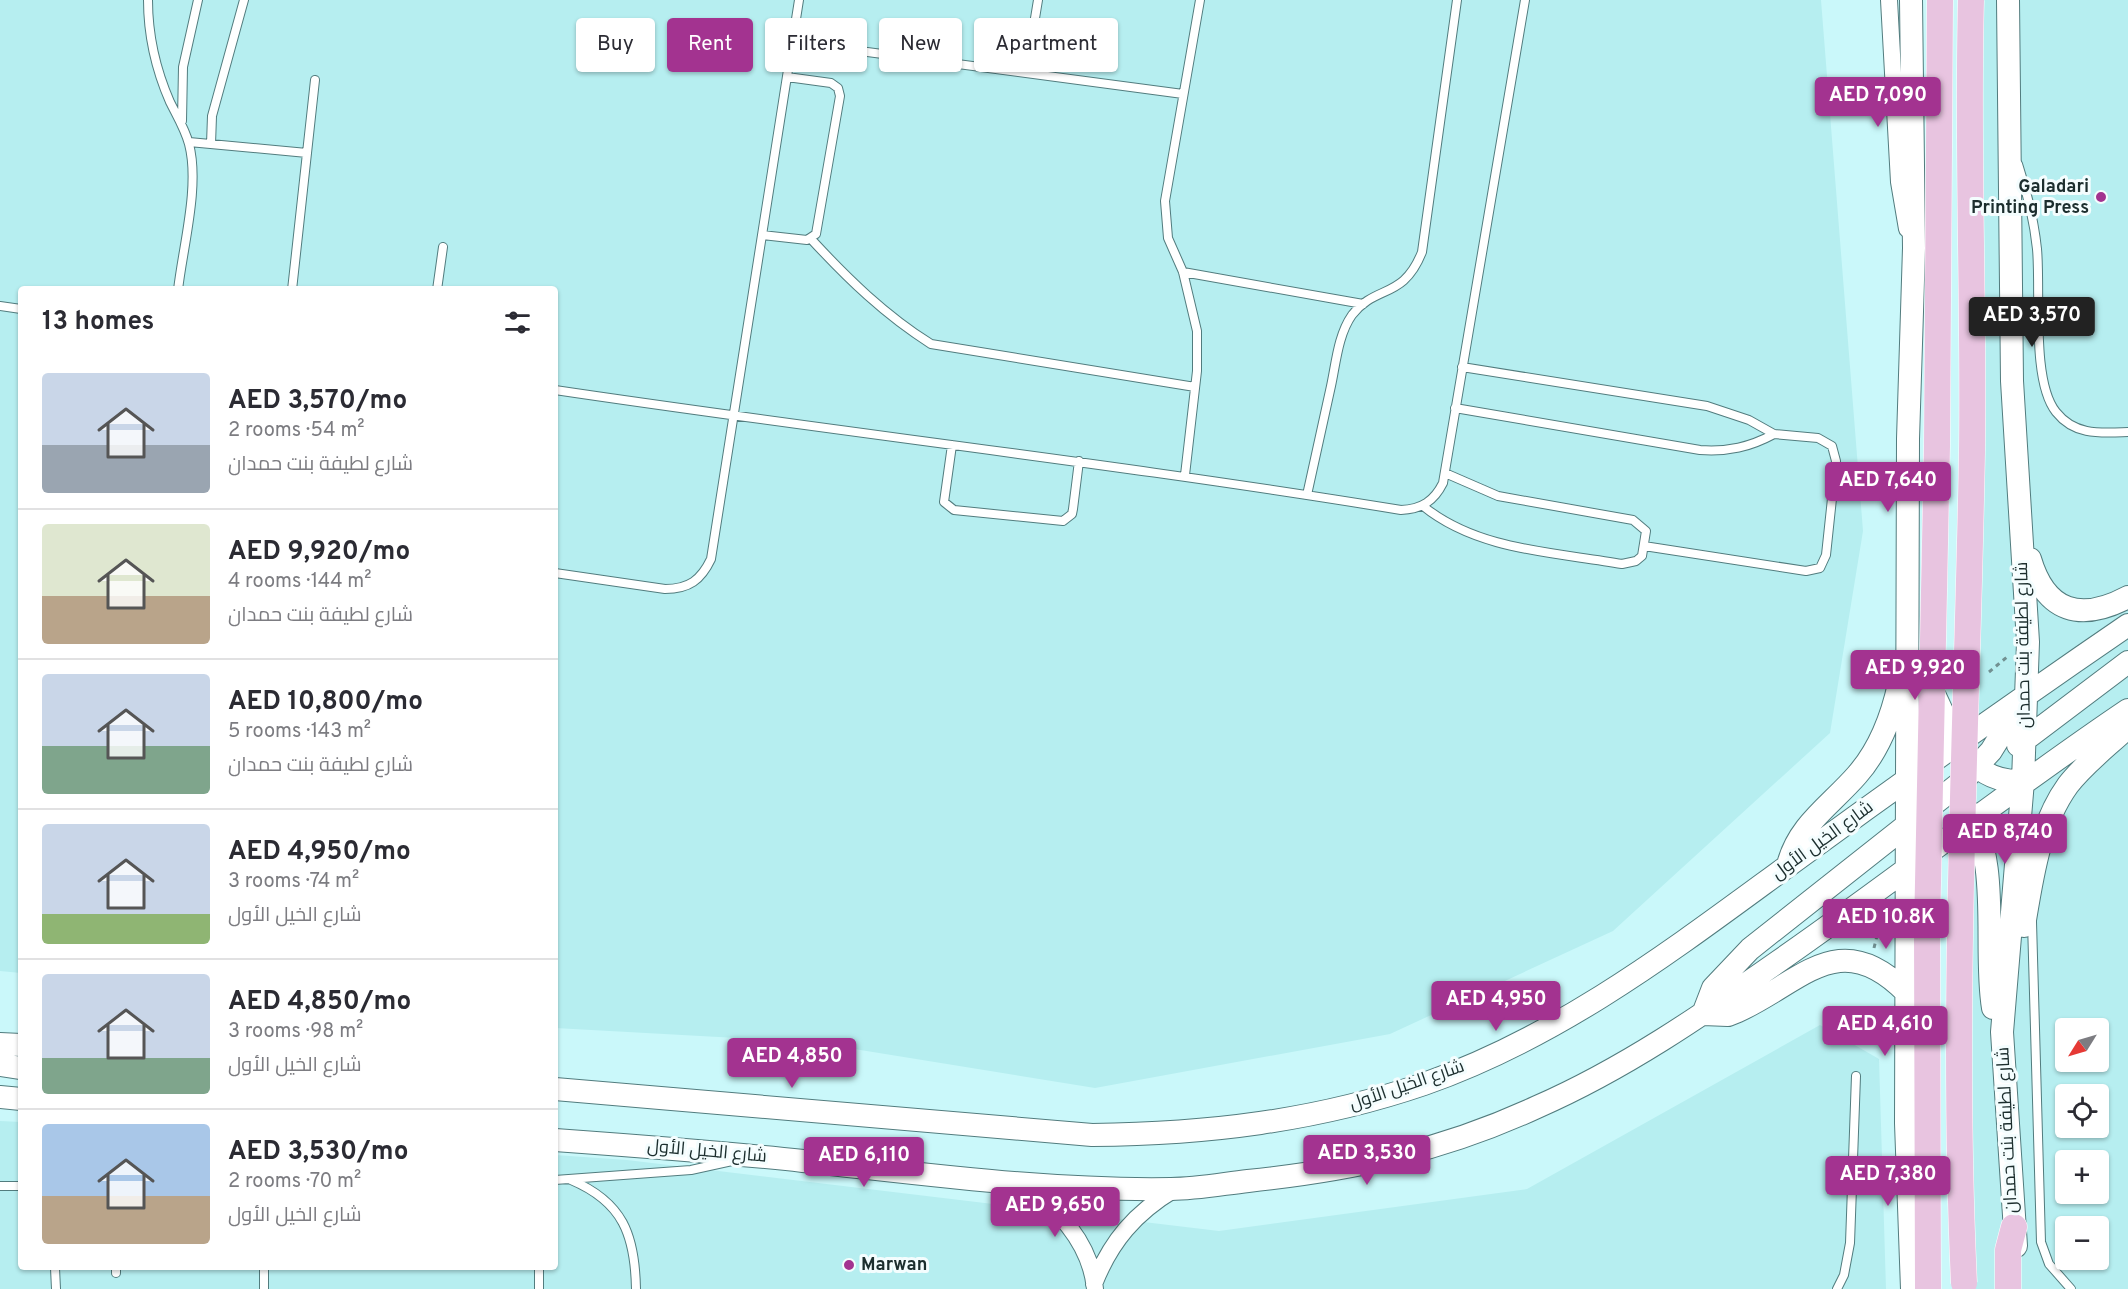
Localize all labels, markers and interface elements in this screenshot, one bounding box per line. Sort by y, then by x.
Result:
chip: Buy [576,18,655,72]
chip: Rent [667,18,753,72]
chip: Filters [765,18,867,72]
chip: New [879,18,962,72]
chip: Apartment [974,18,1118,72]
pin: AED 7,090 [1809,77,1947,128]
text: AED 7,090 [1829,83,1927,109]
place label: Galadari Printing Press [1971,176,2089,220]
marker: Galadari Printing Press [2094,190,2108,204]
pin: AED 3,570 [1963,297,2101,348]
text: AED 3,570 [1983,303,2081,329]
text: 13 homes [42,306,154,339]
icon: filters [501,306,534,339]
text: AED 3,570/mo [228,385,407,418]
icon: home [90,397,162,469]
text: 2 rooms · 54 m² [228,418,365,444]
text: شارع لطيفة بنت حمدان [228,452,413,478]
pin: AED 7,640 [1819,462,1957,513]
text: AED 7,640 [1839,468,1937,494]
text: AED 9,920/mo [228,536,410,569]
icon: home [90,548,162,620]
street label: شارع لطيفة بنت حمدان [2011,562,2037,728]
text: 4 rooms · 144 m² [228,569,371,595]
text: شارع لطيفة بنت حمدان [228,603,413,629]
pin: AED 9,920 [1846,650,1984,701]
text: AED 9,920 [1865,656,1965,682]
text: AED 10,800/mo [228,686,423,719]
icon: home [90,698,162,770]
text: 5 rooms · 143 m² [228,719,371,745]
text: شارع لطيفة بنت حمدان [228,753,413,779]
street label: شارع الخيل الأول [1768,796,1878,886]
pin: AED 8,740 [1936,814,2074,865]
text: AED 8,740 [1957,820,2053,846]
text: AED 4,950/mo [228,836,411,869]
icon: home [90,848,162,920]
text: 3 rooms · 74 m² [228,869,359,895]
pin: AED 10.8K [1817,899,1955,950]
text: شارع الخيل الأول [228,903,361,929]
text: AED 10.8K [1837,905,1935,931]
pin: AED 4,950 [1427,981,1565,1032]
text: AED 4,850/mo [228,986,411,1019]
text: AED 4,950 [1445,987,1547,1013]
icon: home [90,998,162,1070]
pin: AED 4,610 [1816,1006,1954,1057]
text: AED 4,610 [1837,1012,1933,1038]
north arrow [2055,1018,2109,1072]
map controls [2055,1018,2109,1270]
text: 3 rooms · 98 m² [228,1019,363,1045]
pin: AED 4,850 [723,1038,861,1089]
text: AED 4,850 [741,1044,843,1070]
street label: شارع لطيفة بنت حمدان [1992,1046,2024,1214]
text: شارع الخيل الأول [228,1053,361,1079]
street label: شارع الخيل الأول [1346,1056,1468,1116]
button: locate [2055,1084,2109,1138]
street label: شارع الخيل الأول [646,1135,768,1169]
pin: AED 3,530 [1298,1135,1436,1186]
text: AED 3,530/mo [228,1136,408,1169]
pin: AED 6,110 [795,1137,933,1188]
text: AED 3,530 [1317,1141,1417,1167]
text: AED 6,110 [818,1143,910,1169]
icon: home [90,1148,162,1220]
button: + [2055,1150,2109,1204]
pin: AED 7,380 [1819,1156,1957,1207]
text: AED 7,380 [1839,1162,1937,1188]
text: 2 rooms · 70 m² [228,1169,361,1195]
pin: AED 9,650 [986,1187,1124,1238]
text: AED 9,650 [1005,1193,1105,1219]
text: شارع الخيل الأول [228,1203,361,1229]
button: − [2055,1216,2109,1270]
place label: Marwan [861,1254,927,1277]
marker: Marwan [842,1258,856,1272]

